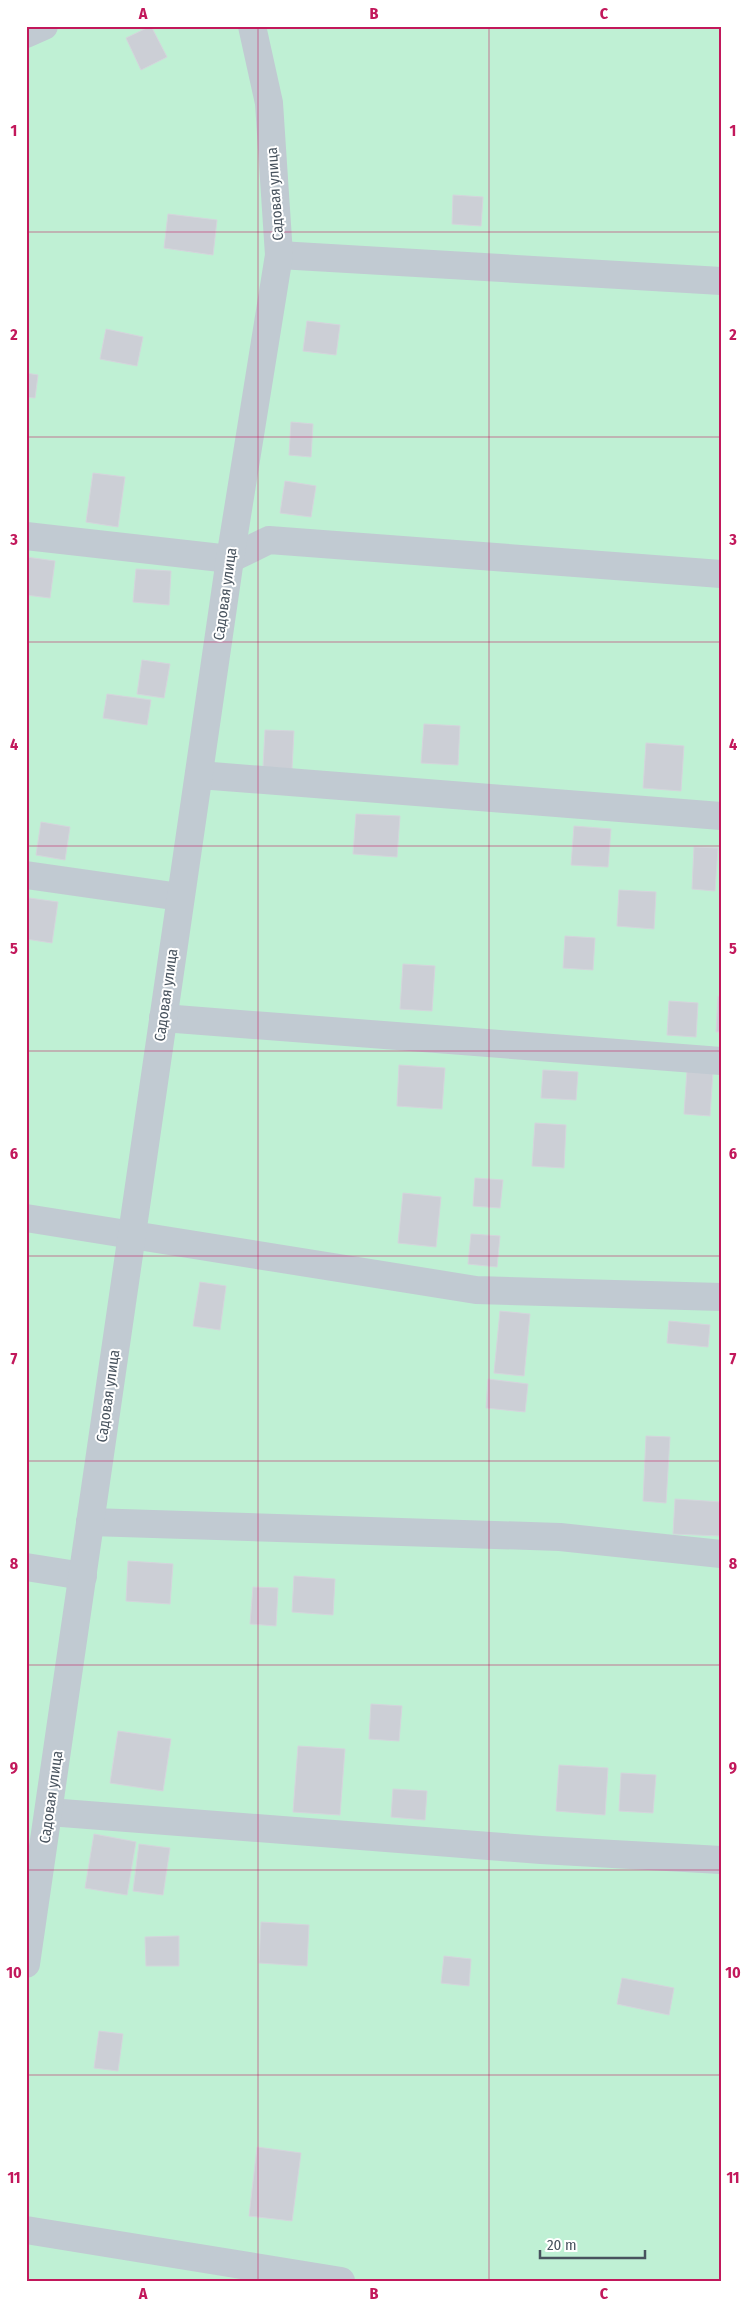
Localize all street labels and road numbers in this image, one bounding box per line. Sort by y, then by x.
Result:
street label: Садовая улица [263,147,287,241]
street label: Садовая улица [210,546,240,642]
street label: Садовая улица [151,947,181,1043]
street label: Садовая улица [93,1348,123,1444]
street label: Садовая улица [36,1749,66,1845]

